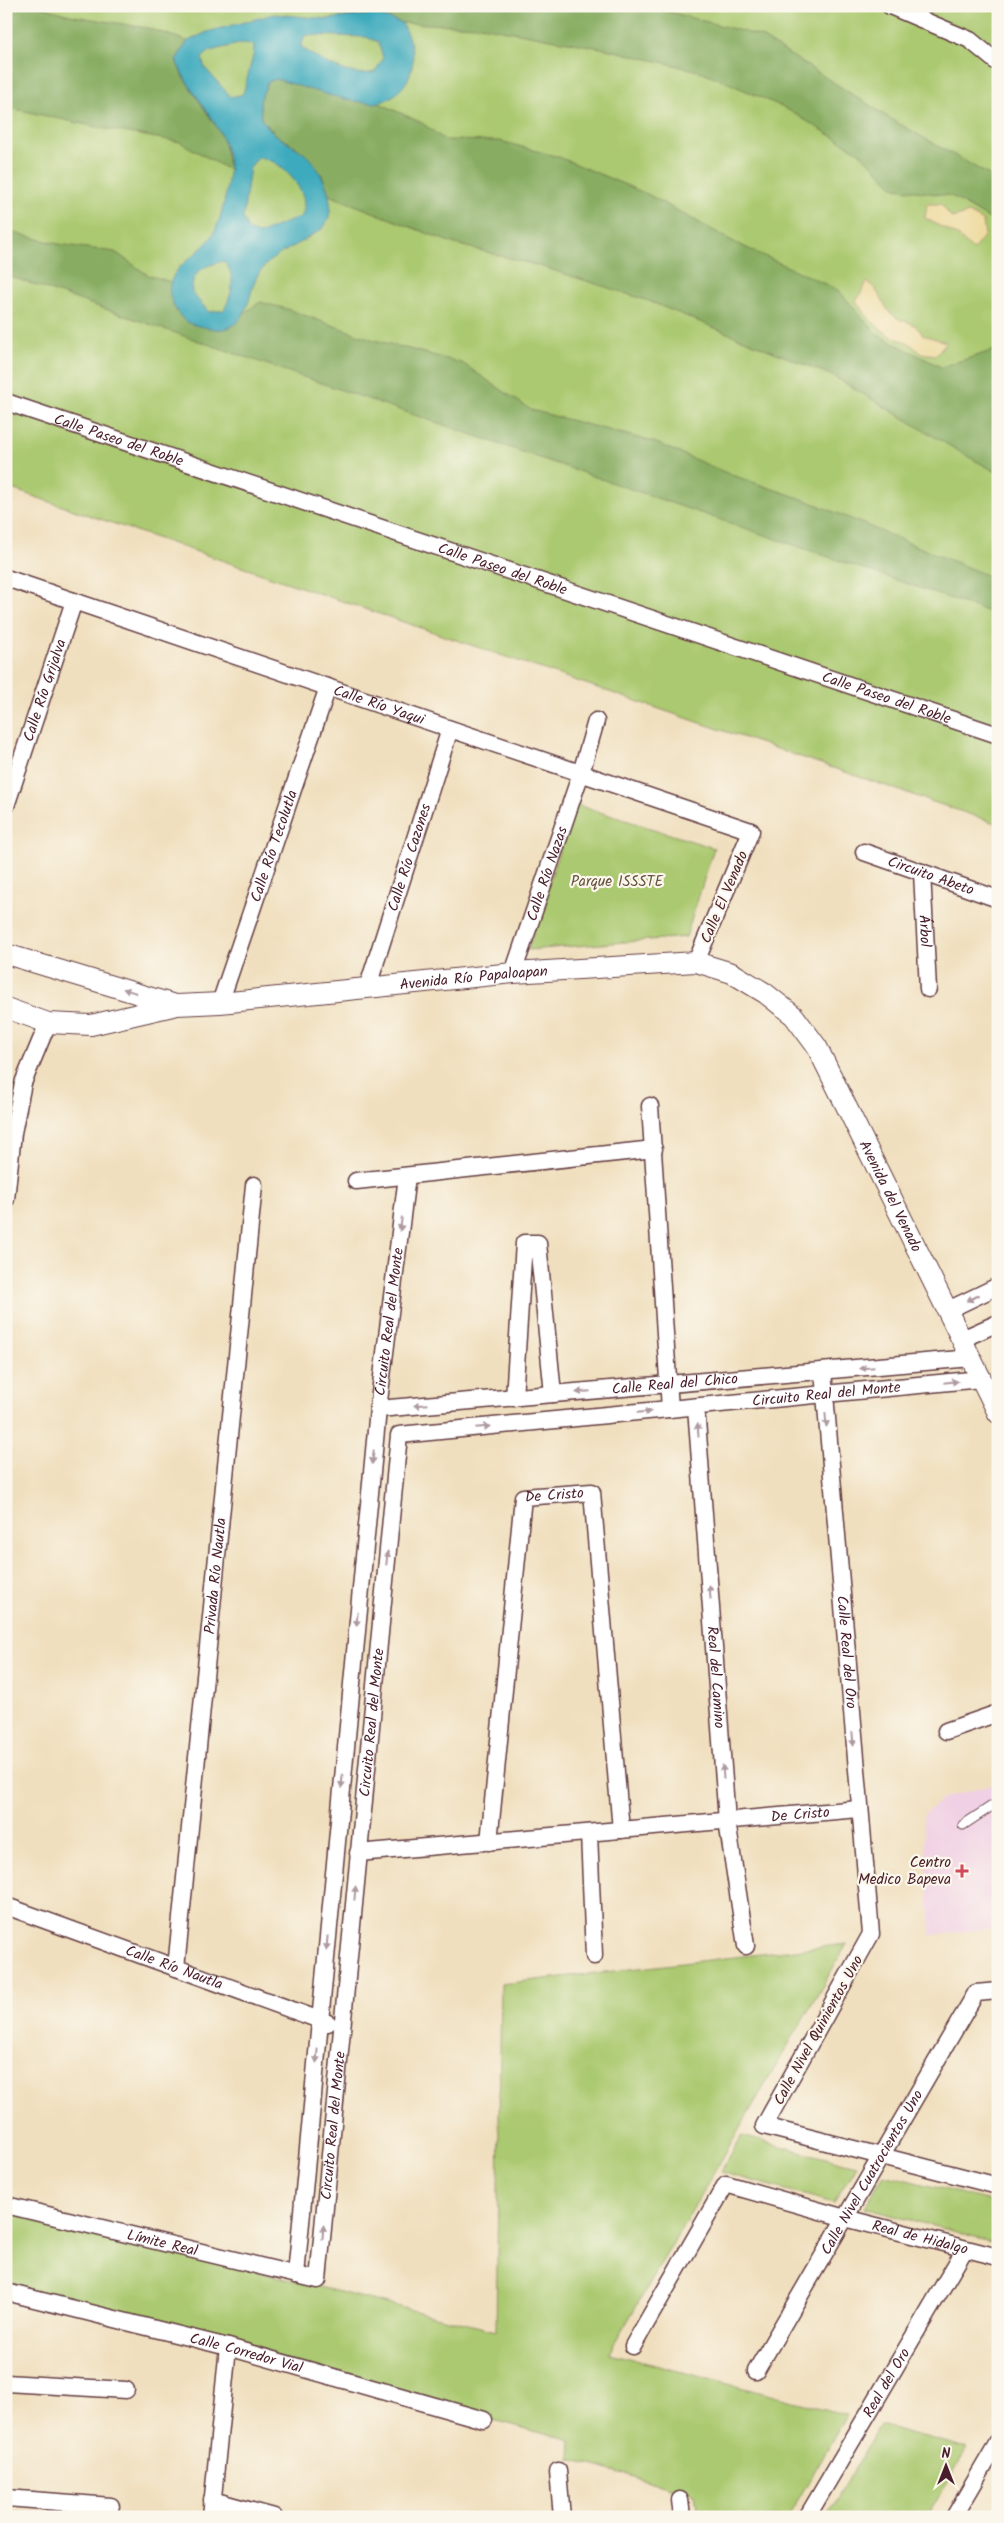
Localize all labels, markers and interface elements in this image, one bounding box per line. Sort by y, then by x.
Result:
street label: Calle Paseo del Roble [51,408,187,474]
street label: Calle Paseo del Roble [435,537,571,603]
street label: Calle Río Grijalva [17,636,74,745]
street label: Calle Paseo del Roble [818,666,955,732]
street label: Calle Río Yaqui [330,679,429,733]
street label: Calle Río Tecolutla [244,787,305,906]
street label: Calle Río Cazones [382,800,439,915]
street label: Calle Río Nazas [521,823,575,924]
street label: Calle El Venado [695,847,755,947]
street label: Circuito Abeto [884,850,977,903]
park label: Parque ISSSTE [571,870,665,894]
street label: Árbol [911,914,937,948]
street label: Avenida Río Papaloapan [399,960,549,998]
one-way arrow [122,987,137,995]
street label: Avenida del Venado [852,1136,928,1257]
one-way arrow [397,1216,405,1232]
street label: Circuito Real del Monte [369,1246,411,1397]
one-way arrow [966,1294,980,1302]
one-way arrow [858,1364,874,1372]
street label: Calle Real del Chico [611,1367,739,1402]
street label: Circuito Real del Monte [751,1376,902,1414]
one-way arrow [943,1378,959,1386]
one-way arrow [574,1388,590,1396]
one-way arrow [412,1401,428,1409]
one-way arrow [637,1408,653,1416]
one-way arrow [822,1412,830,1428]
one-way arrow [693,1422,701,1438]
one-way arrow [475,1423,491,1431]
one-way arrow [369,1449,377,1465]
street label: De Cristo [524,1482,585,1510]
street label: Privada Río Nautla [198,1517,234,1635]
one-way arrow [383,1549,391,1565]
one-way arrow [705,1584,713,1600]
street label: Calle Real del Oro [829,1595,863,1710]
one-way arrow [353,1611,361,1627]
street label: Real del Camino [699,1625,731,1730]
street label: Circuito Real del Monte [353,1647,392,1798]
one-way arrow [849,1731,857,1747]
one-way arrow [719,1764,727,1780]
one-way arrow [338,1773,346,1789]
street label: De Cristo [770,1801,831,1830]
place label: Centro Medico Bapeva [858,1851,951,1892]
marker: Centro Medico Bapeva [955,1864,969,1878]
one-way arrow [351,1885,359,1901]
one-way arrow [323,1935,331,1951]
street label: Calle Río Nautla [122,1939,226,1997]
street label: Calle Nivel Quinientos Uno [768,1951,870,2110]
one-way arrow [313,2048,321,2064]
street label: Circuito Real del Monte [315,2050,353,2201]
street label: Calle Nivel Cuatrocientos Uno [815,2086,930,2260]
street label: Real de Hidalgo [869,2214,971,2262]
one-way arrow [319,2223,327,2239]
street label: Límite Real [124,2224,201,2264]
street label: Calle Corredor Vial [187,2327,306,2381]
street label: Real del Oro [857,2344,917,2422]
north arrow [922,2440,972,2490]
text: N [942,2443,951,2465]

